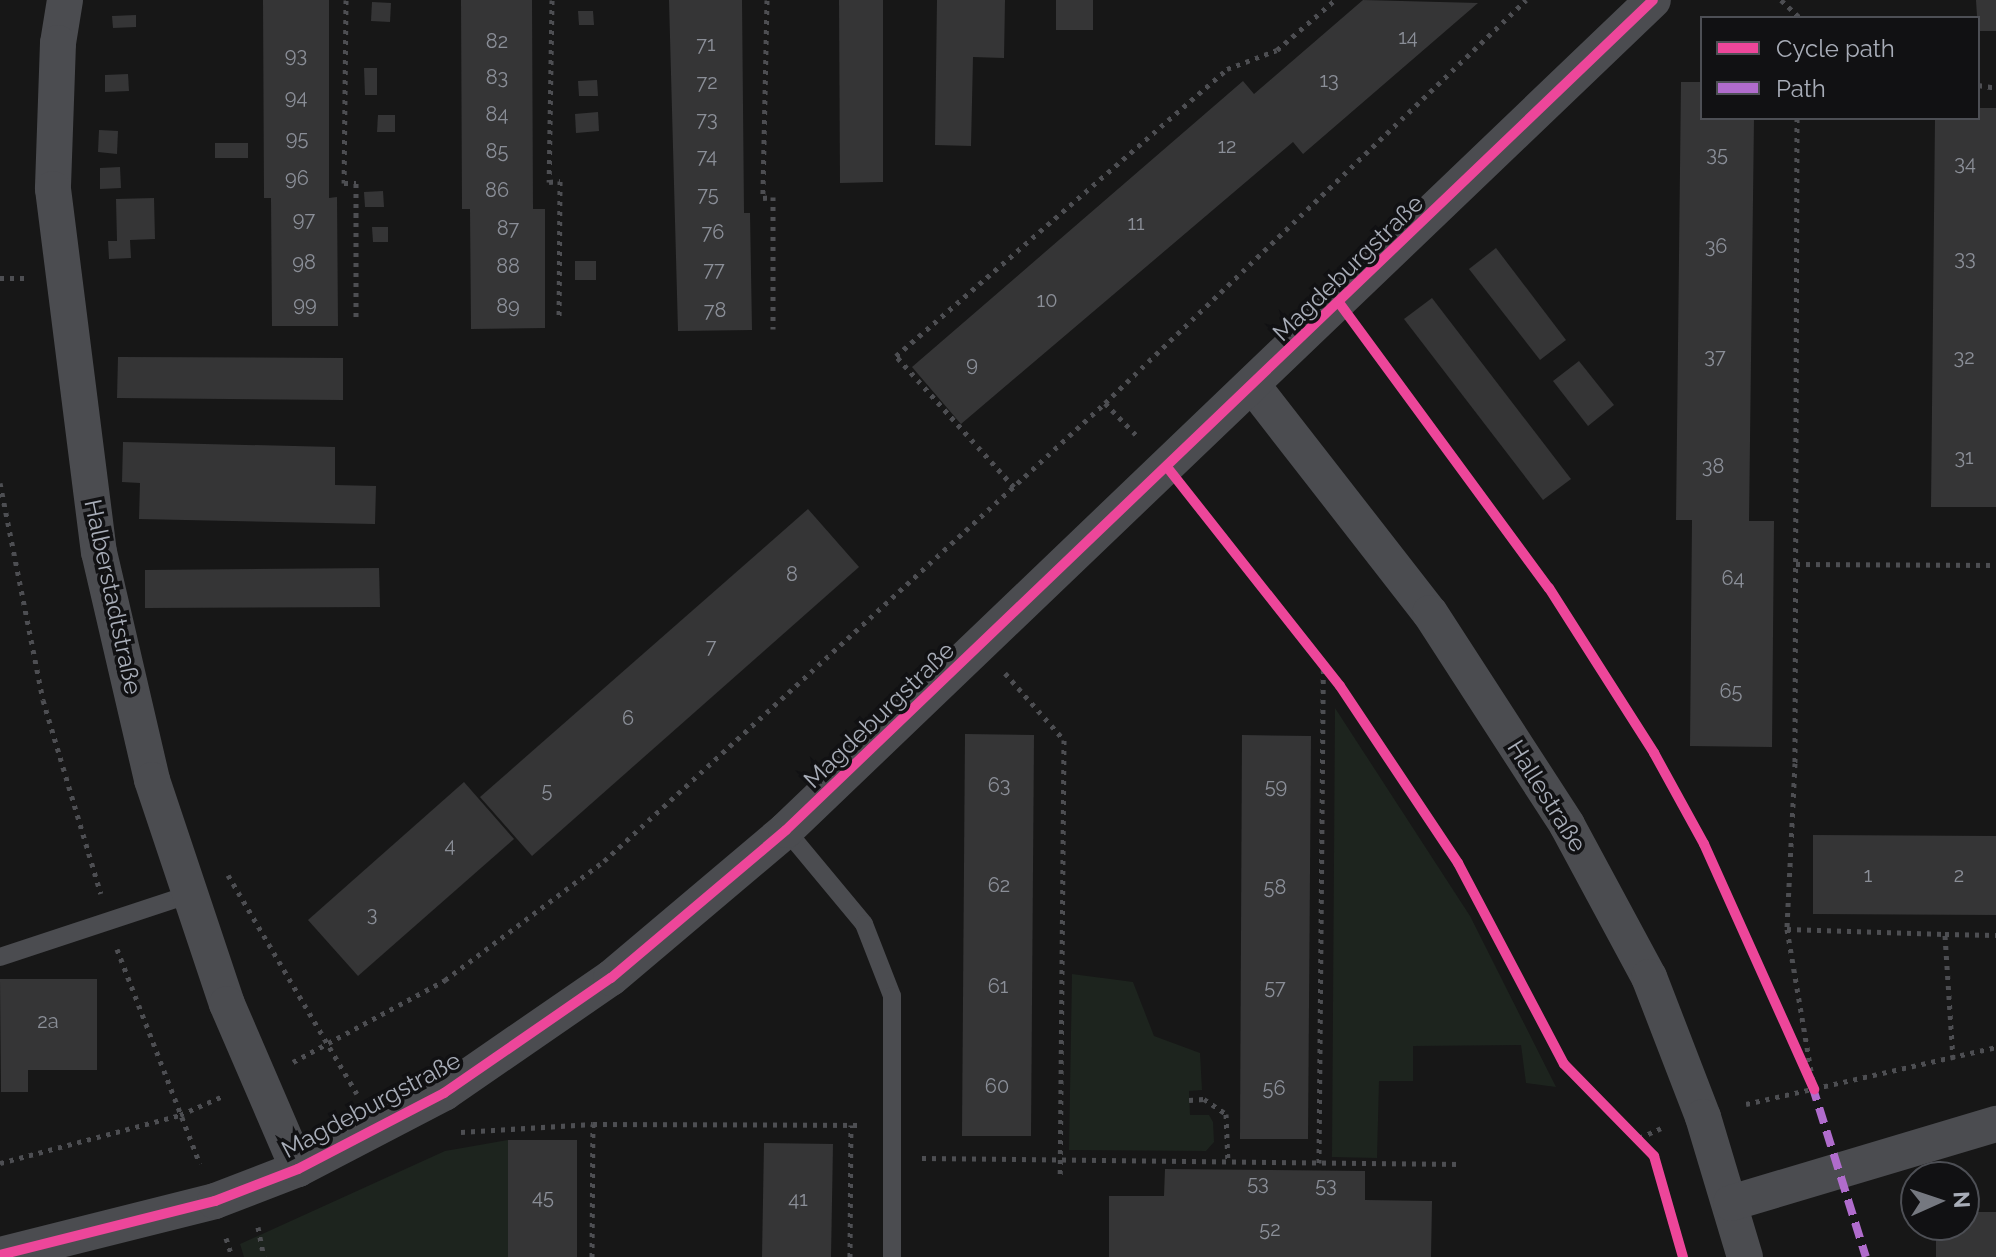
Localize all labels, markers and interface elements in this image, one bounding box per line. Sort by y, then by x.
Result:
legend [1700,16,1980,120]
house number: 14 [1398,25,1418,49]
house number: 82 [486,29,508,53]
house number: 71 [696,32,716,56]
text: Cycle path [1776,34,1895,63]
house number: 93 [285,43,307,67]
house number: 83 [486,65,508,89]
house number: 13 [1319,68,1339,92]
house number: 72 [696,70,718,94]
text: Path [1776,74,1826,103]
house number: 94 [285,85,307,109]
house number: 84 [486,102,508,126]
house number: 73 [696,107,718,131]
house number: 95 [286,126,308,150]
house number: 12 [1218,134,1236,158]
house number: 85 [486,139,508,163]
house number: 35 [1706,142,1728,166]
house number: 74 [697,144,717,168]
house number: 34 [1954,151,1976,175]
house number: 96 [285,166,309,190]
house number: 86 [485,178,509,202]
house number: 75 [697,182,719,206]
street label: Magdeburgstraße [1267,189,1429,347]
house number: 97 [293,207,315,231]
house number: 11 [1127,211,1145,235]
house number: 87 [497,216,519,240]
house number: 76 [702,220,724,244]
house number: 36 [1705,234,1727,258]
house number: 33 [1954,246,1976,270]
house number: 98 [292,250,316,274]
house number: 88 [496,254,520,278]
house number: 77 [703,257,725,281]
house number: 10 [1037,288,1057,312]
house number: 99 [293,292,317,316]
house number: 89 [496,294,520,318]
house number: 78 [704,298,726,322]
house number: 37 [1704,344,1726,368]
house number: 32 [1953,345,1975,369]
house number: 9 [966,352,978,376]
house number: 31 [1954,445,1974,469]
house number: 38 [1702,454,1724,478]
street label: Halberstadtstraße [78,497,148,697]
house number: 8 [786,562,798,586]
house number: 64 [1722,566,1744,590]
house number: 7 [706,634,716,658]
street label: Magdeburgstraße [798,636,960,794]
house number: 65 [1720,679,1742,703]
house number: 6 [622,706,634,730]
street label: Hallestraße [1501,735,1593,857]
house number: 63 [988,773,1010,797]
house number: 59 [1265,774,1287,798]
house number: 5 [542,778,552,802]
house number: 4 [445,833,455,857]
house number: 1 [1864,863,1872,887]
house number: 2 [1954,863,1964,887]
house number: 62 [988,873,1010,897]
house number: 58 [1264,875,1286,899]
house number: 3 [367,902,377,926]
house number: 61 [988,974,1008,998]
house number: 57 [1264,975,1286,999]
house number: 2a [37,1009,59,1033]
street label: Magdeburgstraße [277,1046,465,1164]
house number: 60 [985,1074,1009,1098]
house number: 56 [1263,1076,1285,1100]
north arrow [1900,1161,1980,1241]
house number: 53 [1247,1171,1269,1195]
house number: 53 [1315,1173,1337,1197]
house number: 45 [532,1185,554,1209]
house number: 41 [788,1187,808,1211]
text: N [1949,1191,1975,1209]
house number: 52 [1259,1217,1281,1241]

